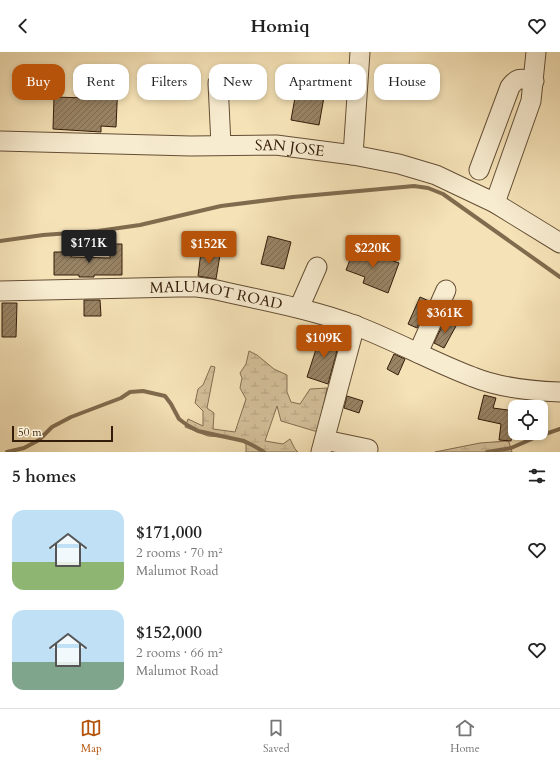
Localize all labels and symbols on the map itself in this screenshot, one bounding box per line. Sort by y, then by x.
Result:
street label: SAN JOSE [255,135,326,161]
pin: $171K [61,230,117,264]
pin: $152K [181,231,237,265]
pin: $220K [345,235,401,269]
street label: MALUMOT ROAD [149,277,285,314]
pin: $361K [417,300,473,334]
pin: $109K [296,325,352,359]
scale bar [12,424,113,443]

